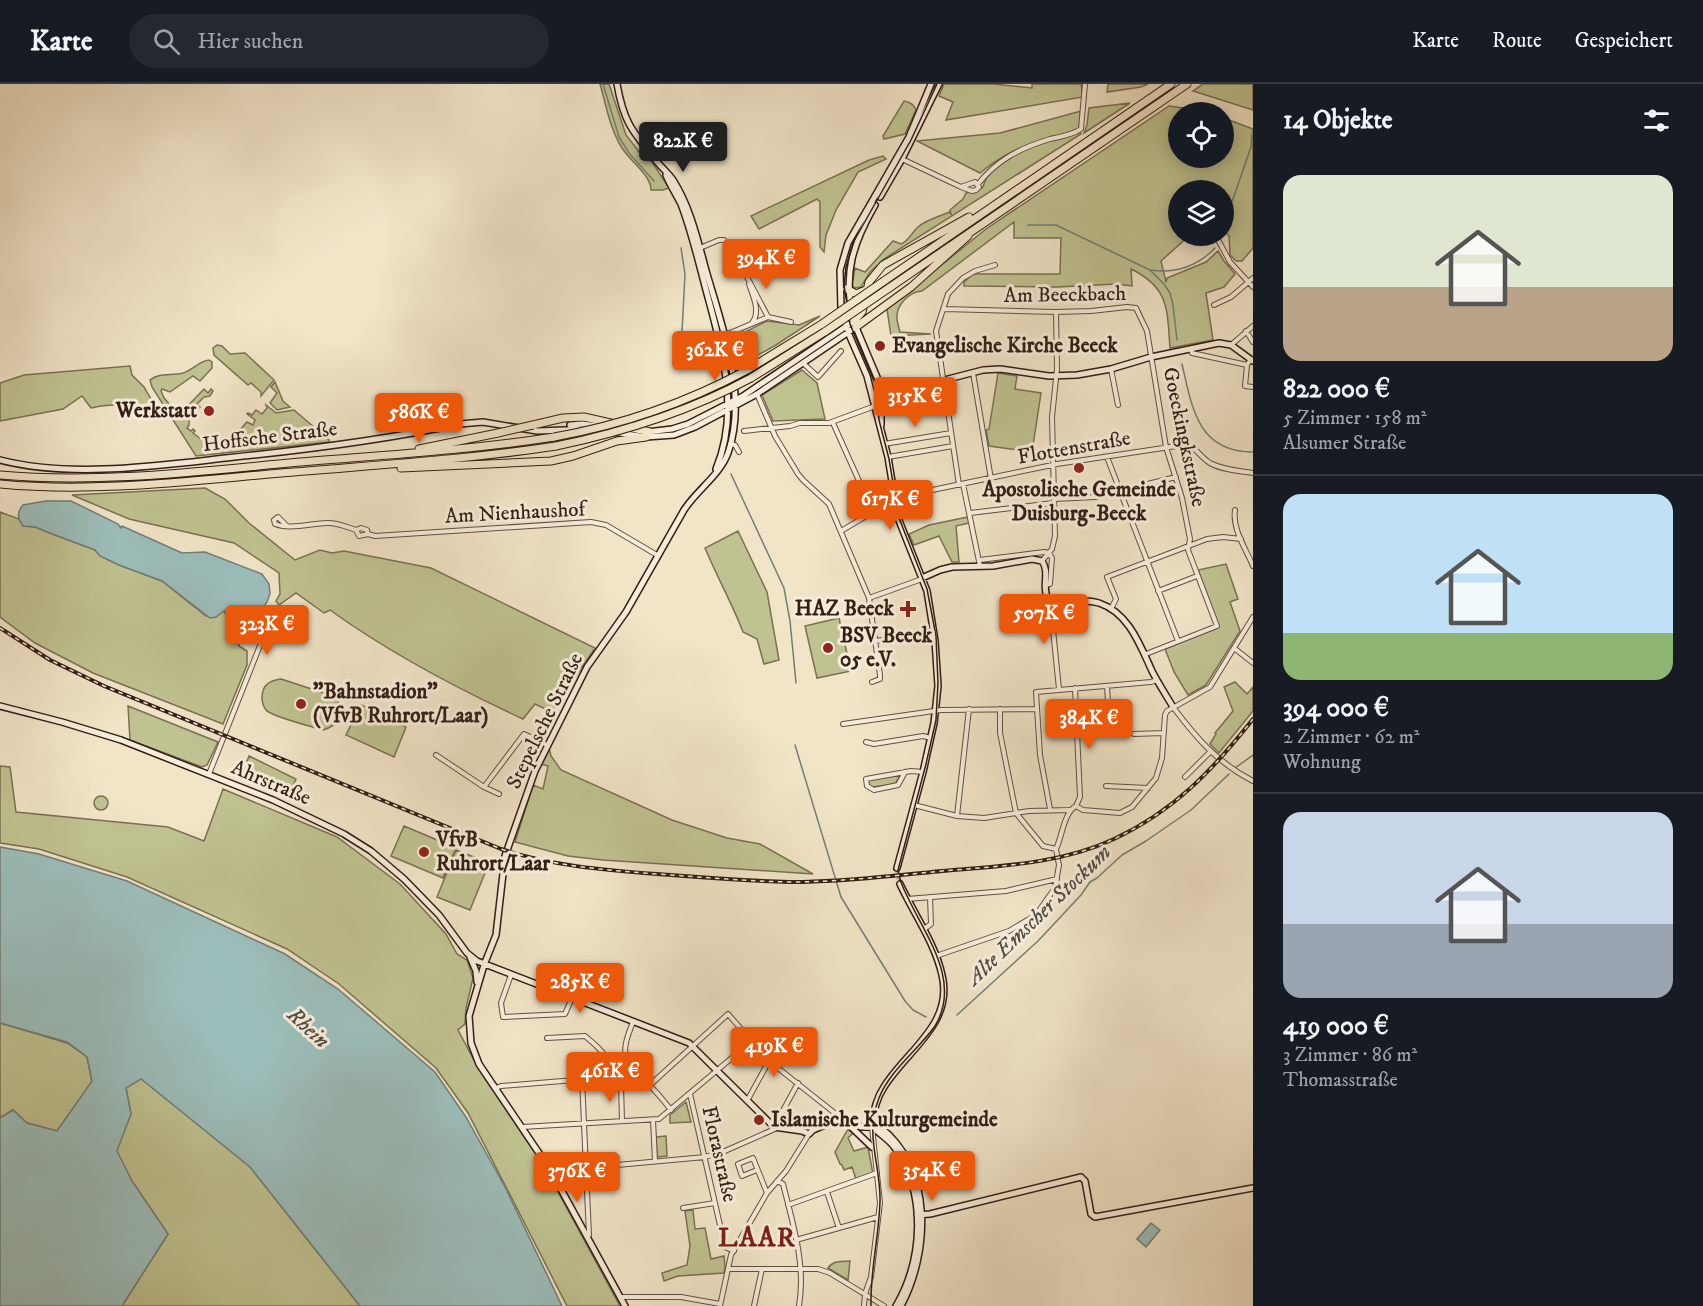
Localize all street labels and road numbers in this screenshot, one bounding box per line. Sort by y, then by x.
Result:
street label: Am Beeckbach [1004,281,1126,309]
street label: Goeckingkstraße [1157,365,1212,509]
street label: Hoffsche Straße [201,416,339,458]
street label: Flottenstraße [1015,425,1133,471]
street label: Am Nienhaushof [444,496,589,530]
street label: Stepelsche Straße [501,649,589,793]
street label: Ahrstraße [227,755,315,812]
street label: Florastraße [695,1103,743,1205]

